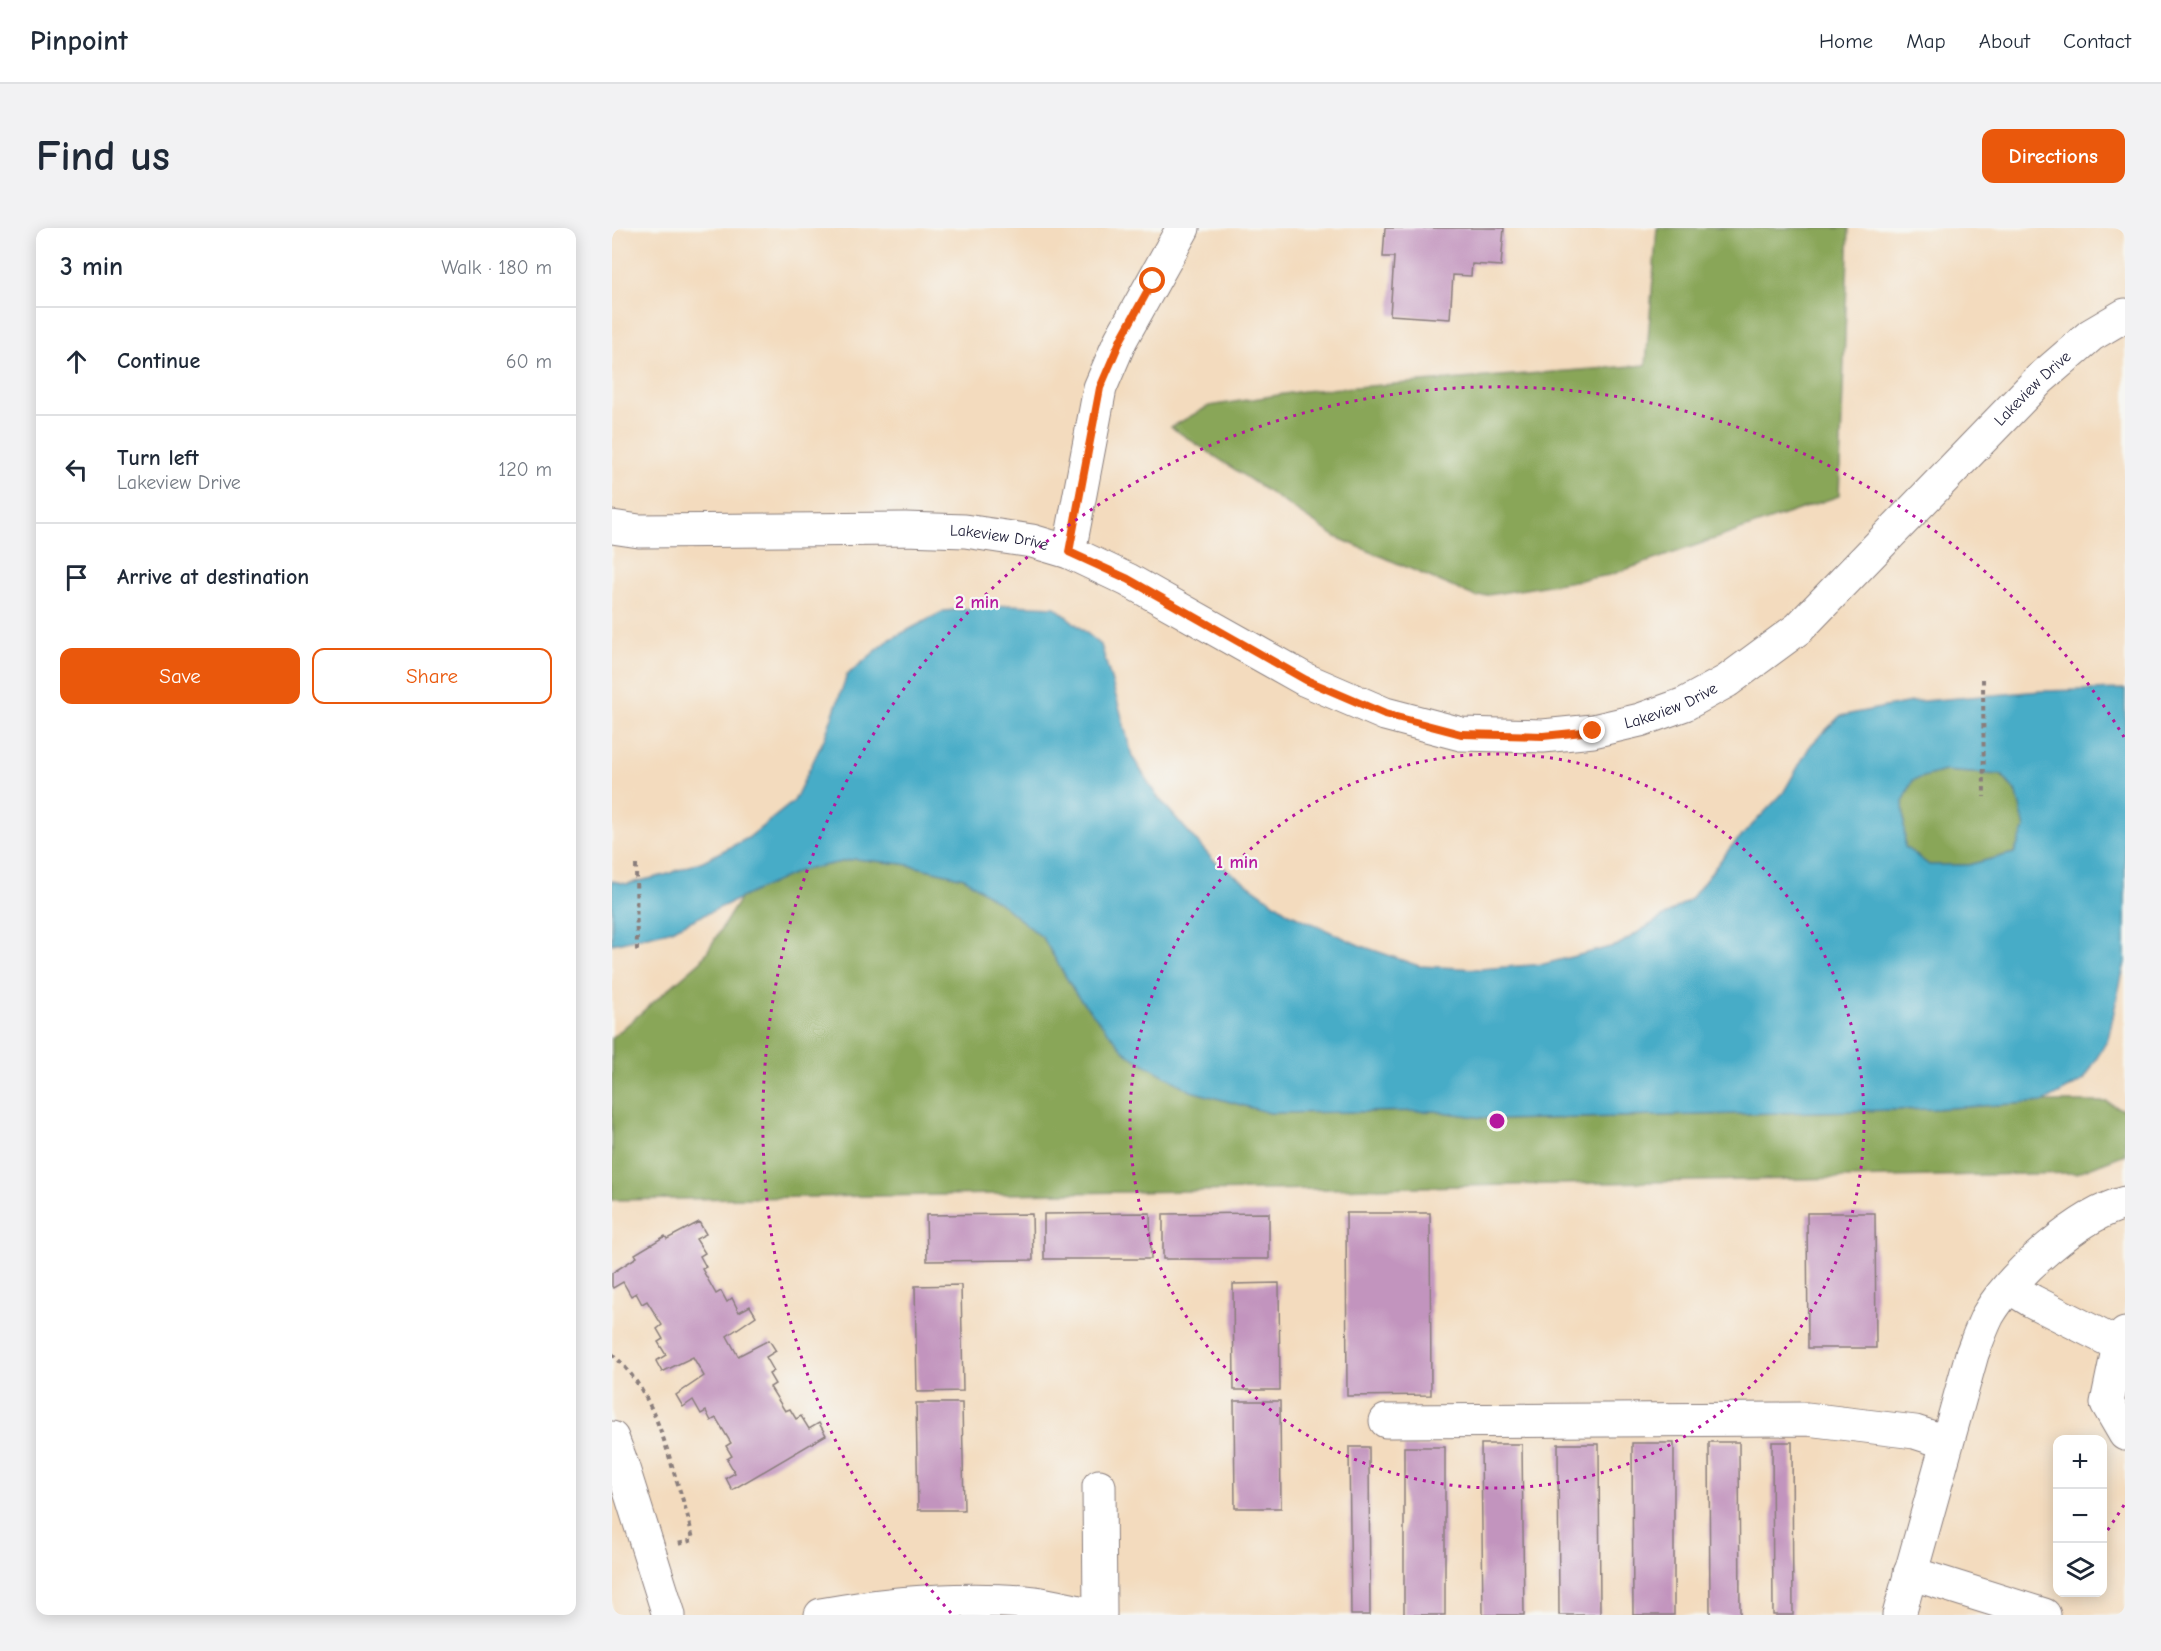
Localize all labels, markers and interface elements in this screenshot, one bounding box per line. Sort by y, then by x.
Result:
text: Pinpoint [30,25,128,57]
text: Home [1819,29,1873,53]
text: Map [1906,29,1946,53]
text: About [1979,29,2030,53]
text: Contact [2063,29,2131,53]
button: Directions [1982,129,2125,183]
text: Find us [36,132,170,181]
text: 3 min [60,252,123,282]
text: Walk · 180 m [441,256,552,279]
route start [1139,267,1165,293]
icon: ahead [60,345,93,378]
text: Continue [117,348,200,374]
street label: Lakeview Drive [1991,348,2074,429]
text: 60 m [506,350,552,373]
text: Turn left [117,445,199,471]
icon: left [60,453,93,486]
text: 120 m [498,458,552,481]
text: Lakeview Drive [117,471,241,494]
street label: Lakeview Drive [950,522,1050,554]
icon: arrive [60,561,93,594]
text: Arrive at destination [117,564,309,590]
text: 2 min [955,592,999,613]
button: Save [60,648,300,704]
button: Share [312,648,552,704]
street label: Lakeview Drive [1622,679,1721,732]
route end [1579,717,1605,743]
text: 1 min [1216,852,1258,873]
centre of rings [1487,1111,1507,1131]
map controls [2053,1435,2107,1597]
button: + [2053,1435,2107,1489]
button: − [2053,1489,2107,1543]
button: layers [2053,1543,2107,1597]

